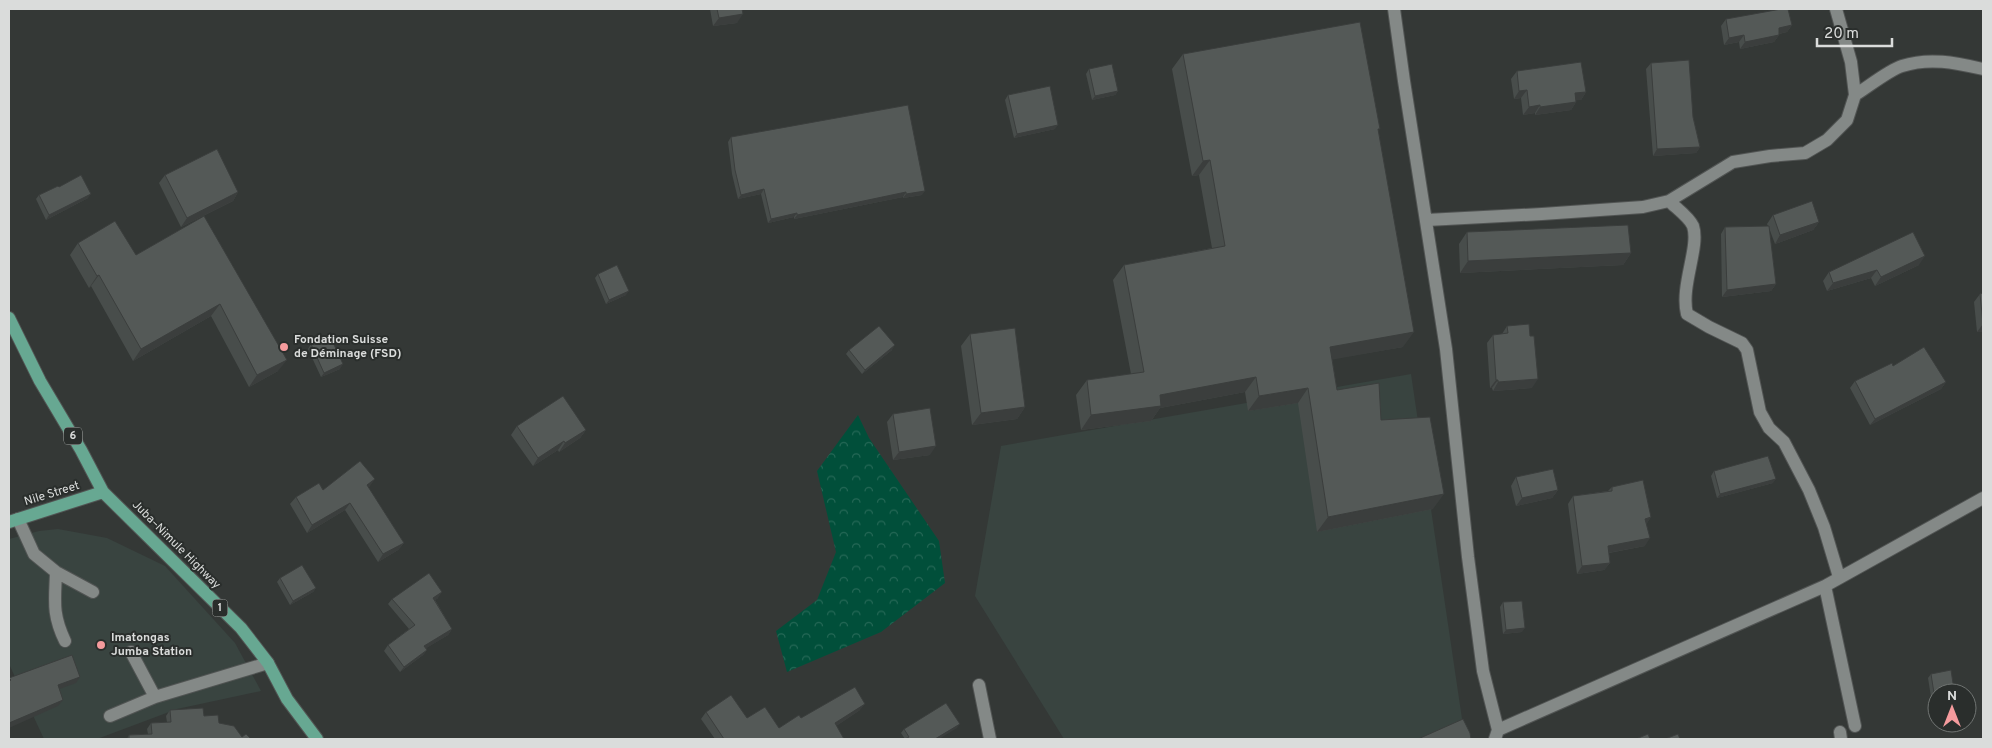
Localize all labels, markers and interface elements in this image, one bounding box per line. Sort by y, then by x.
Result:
scale bar [1817,15,1892,47]
text: 20 m [1824,25,1859,44]
place label: Fondation Suisse de Déminage (FSD) [294,332,401,362]
marker: Fondation Suisse de Déminage (FSD) [278,341,290,353]
road number: 6 [64,428,82,444]
street label: Nile Street [22,478,82,510]
street label: Juba–Nimule Highway [128,497,224,593]
road number: 1 [212,600,228,616]
place label: Imatongas Jumba Station [111,630,192,660]
marker: Imatongas Jumba Station [95,639,107,651]
north arrow [1927,683,1977,733]
text: N [1947,688,1957,705]

